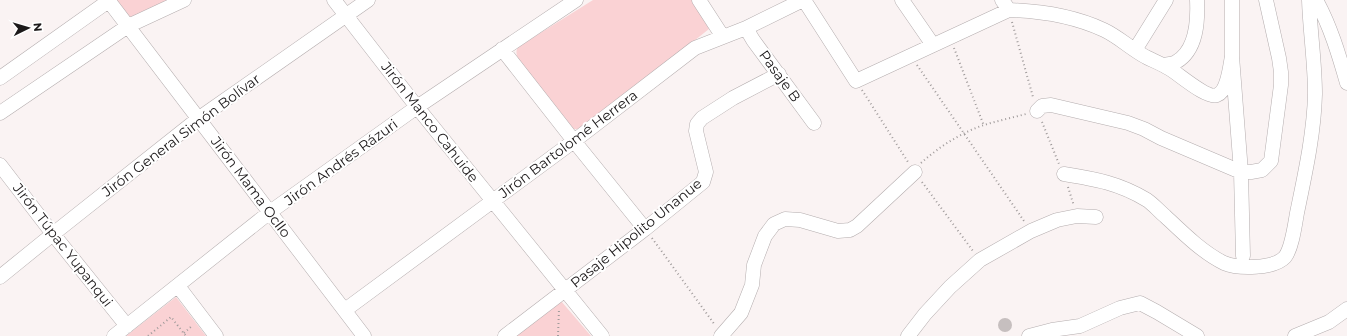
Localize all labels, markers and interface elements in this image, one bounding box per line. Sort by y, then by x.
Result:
north arrow [8,8,48,48]
text: N [31,22,45,32]
street label: Pasaje B [755,47,805,105]
street label: Jirón Manco Cahuide [377,57,483,186]
street label: Jirón General Simón Bolívar [98,69,264,201]
street label: Jirón Bartolomé Herrera [494,86,641,203]
street label: Jirón Andrés Rázuri [280,115,401,210]
street label: Jirón Mama Ocllo [206,132,295,241]
street label: Pasaje Hipolito Unanue [567,174,705,292]
street label: Jirón Túpac Yupanqui [8,179,117,311]

